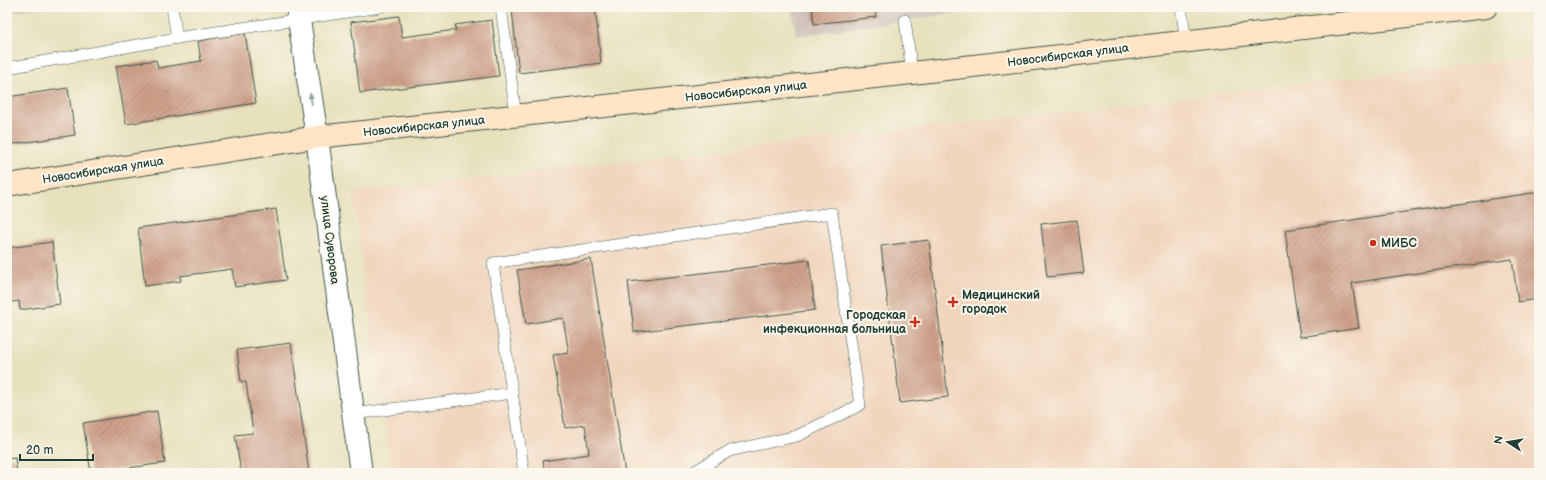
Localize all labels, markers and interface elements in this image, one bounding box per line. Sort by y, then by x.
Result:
street label: Новосибирская улица [1006,41,1130,70]
street label: Новосибирская улица [684,78,808,105]
one-way arrow [308,93,314,105]
street label: Новосибирская улица [362,113,486,140]
street label: Новосибирская улица [41,153,165,187]
street label: улица Суворова [317,195,342,285]
place label: МИБС [1381,236,1418,251]
marker: МИБС [1368,238,1378,248]
place label: Медицинский городок [962,288,1040,317]
marker: Медицинский городок [947,296,959,308]
place label: Городская инфекционная больница [763,308,907,337]
marker: Городская инфекционная больница [909,316,921,328]
north arrow [1488,422,1528,462]
text: N [1491,435,1506,445]
scale bar [20,436,93,462]
text: 20 m [26,443,53,458]

